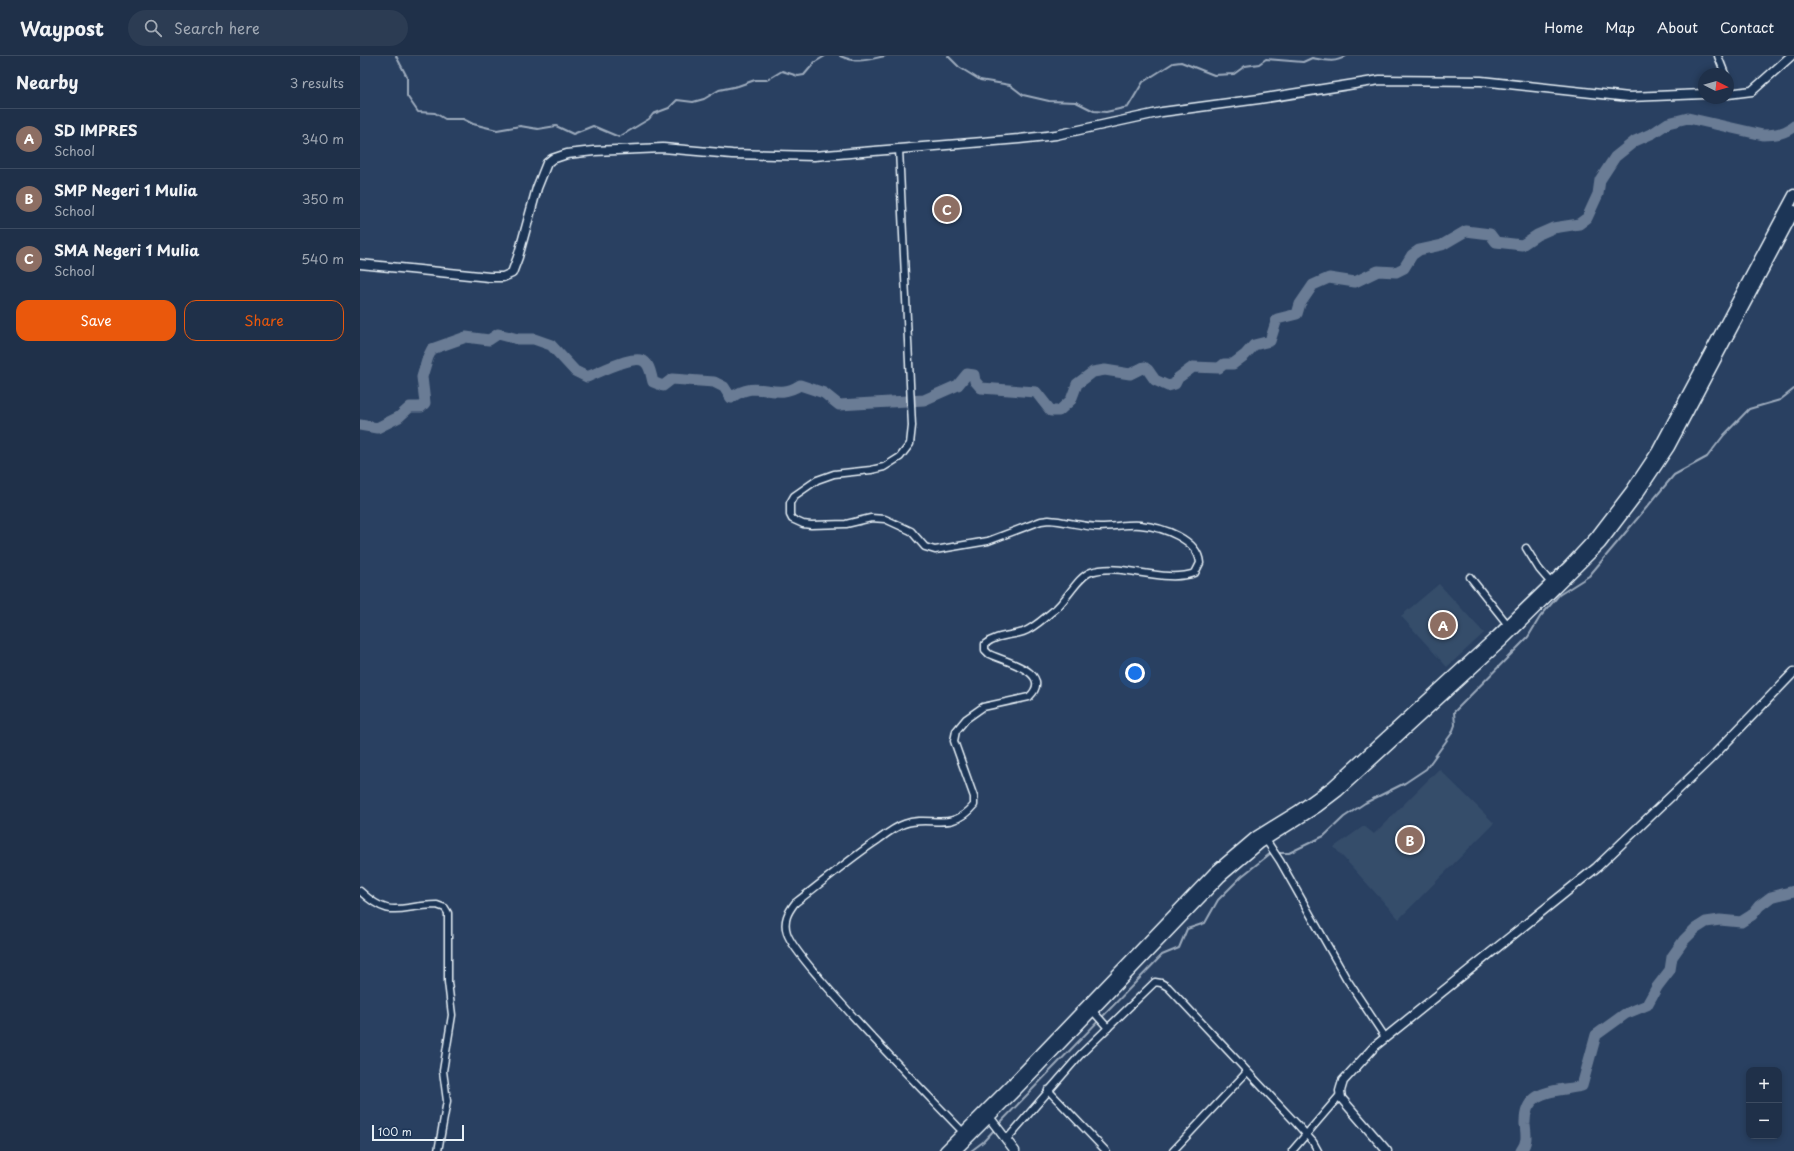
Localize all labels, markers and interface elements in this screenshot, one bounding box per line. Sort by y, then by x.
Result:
search box [128,10,408,46]
text: Waypost [20,14,104,42]
text: Search here [174,16,260,39]
icon: search [142,17,164,39]
text: Home [1544,17,1583,38]
text: Map [1605,17,1635,38]
text: About [1657,17,1698,38]
text: Contact [1720,17,1774,38]
north arrow [1698,68,1734,104]
text: Nearby [16,69,78,95]
text: 3 results [290,73,344,92]
text: SD IMPRES [54,118,137,141]
text: A [24,129,34,148]
text: 340 m [301,129,344,148]
text: School [54,141,95,160]
text: SMP Negeri 1 Mulia [54,178,198,201]
text: B [25,189,33,208]
text: 350 m [302,189,344,208]
pin: C [934,194,960,224]
text: School [54,201,95,220]
text: SMA Negeri 1 Mulia [54,238,199,261]
text: C [24,249,34,268]
text: 540 m [301,249,344,268]
text: School [54,261,95,280]
button: Save [16,300,176,341]
button: Share [184,300,344,341]
pin: A [1430,610,1456,640]
your location [1125,663,1145,683]
pin: B [1397,825,1423,855]
map controls [1746,1067,1782,1139]
button: + [1746,1067,1782,1103]
button: − [1746,1103,1782,1139]
scale bar [372,1123,464,1142]
text: 100 m [378,1123,412,1140]

